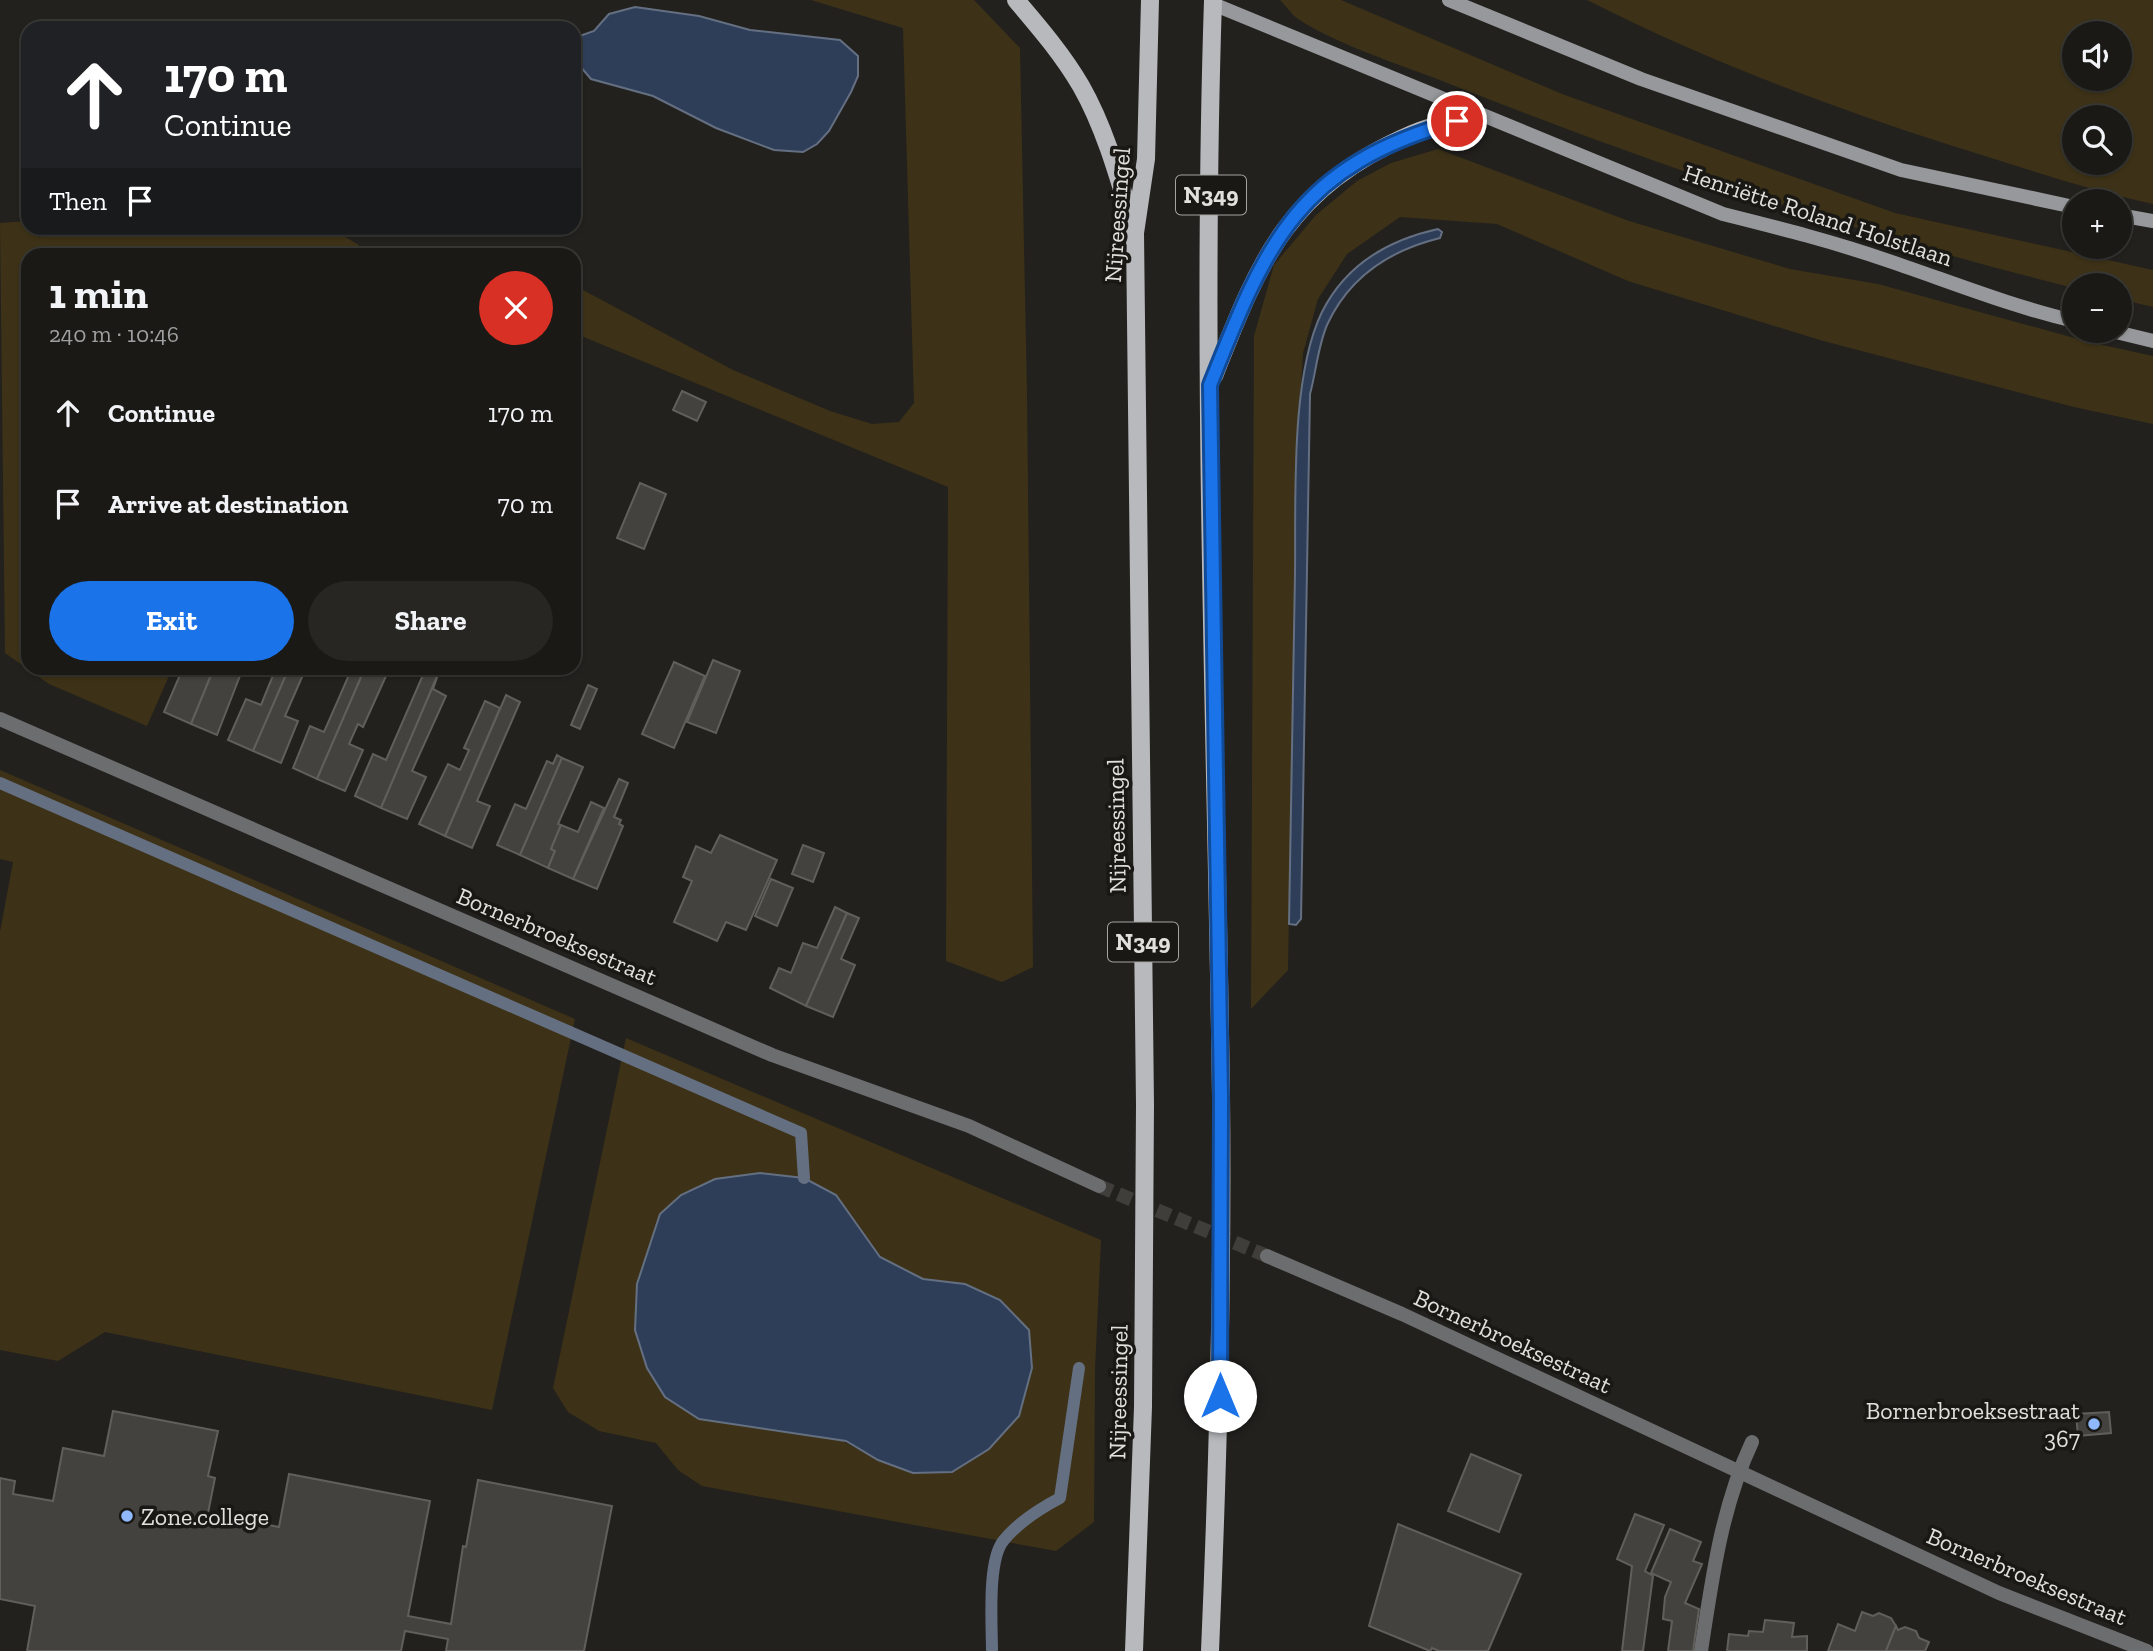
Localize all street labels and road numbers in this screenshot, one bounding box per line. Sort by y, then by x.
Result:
street label: Nijreessingel [1098,147,1136,283]
street label: Henriëtte Roland Holstlaan [1680,158,1957,272]
road number: N349 [1176,176,1246,214]
street label: Nijreessingel [1100,758,1132,894]
street label: Bornerbroeksestraat [453,881,661,991]
road number: N349 [1108,923,1178,962]
street label: Bornerbroeksestraat [1410,1283,1616,1399]
street label: Nijreessingel [1102,1324,1134,1460]
street label: Bornerbroeksestraat [1923,1521,2131,1631]

